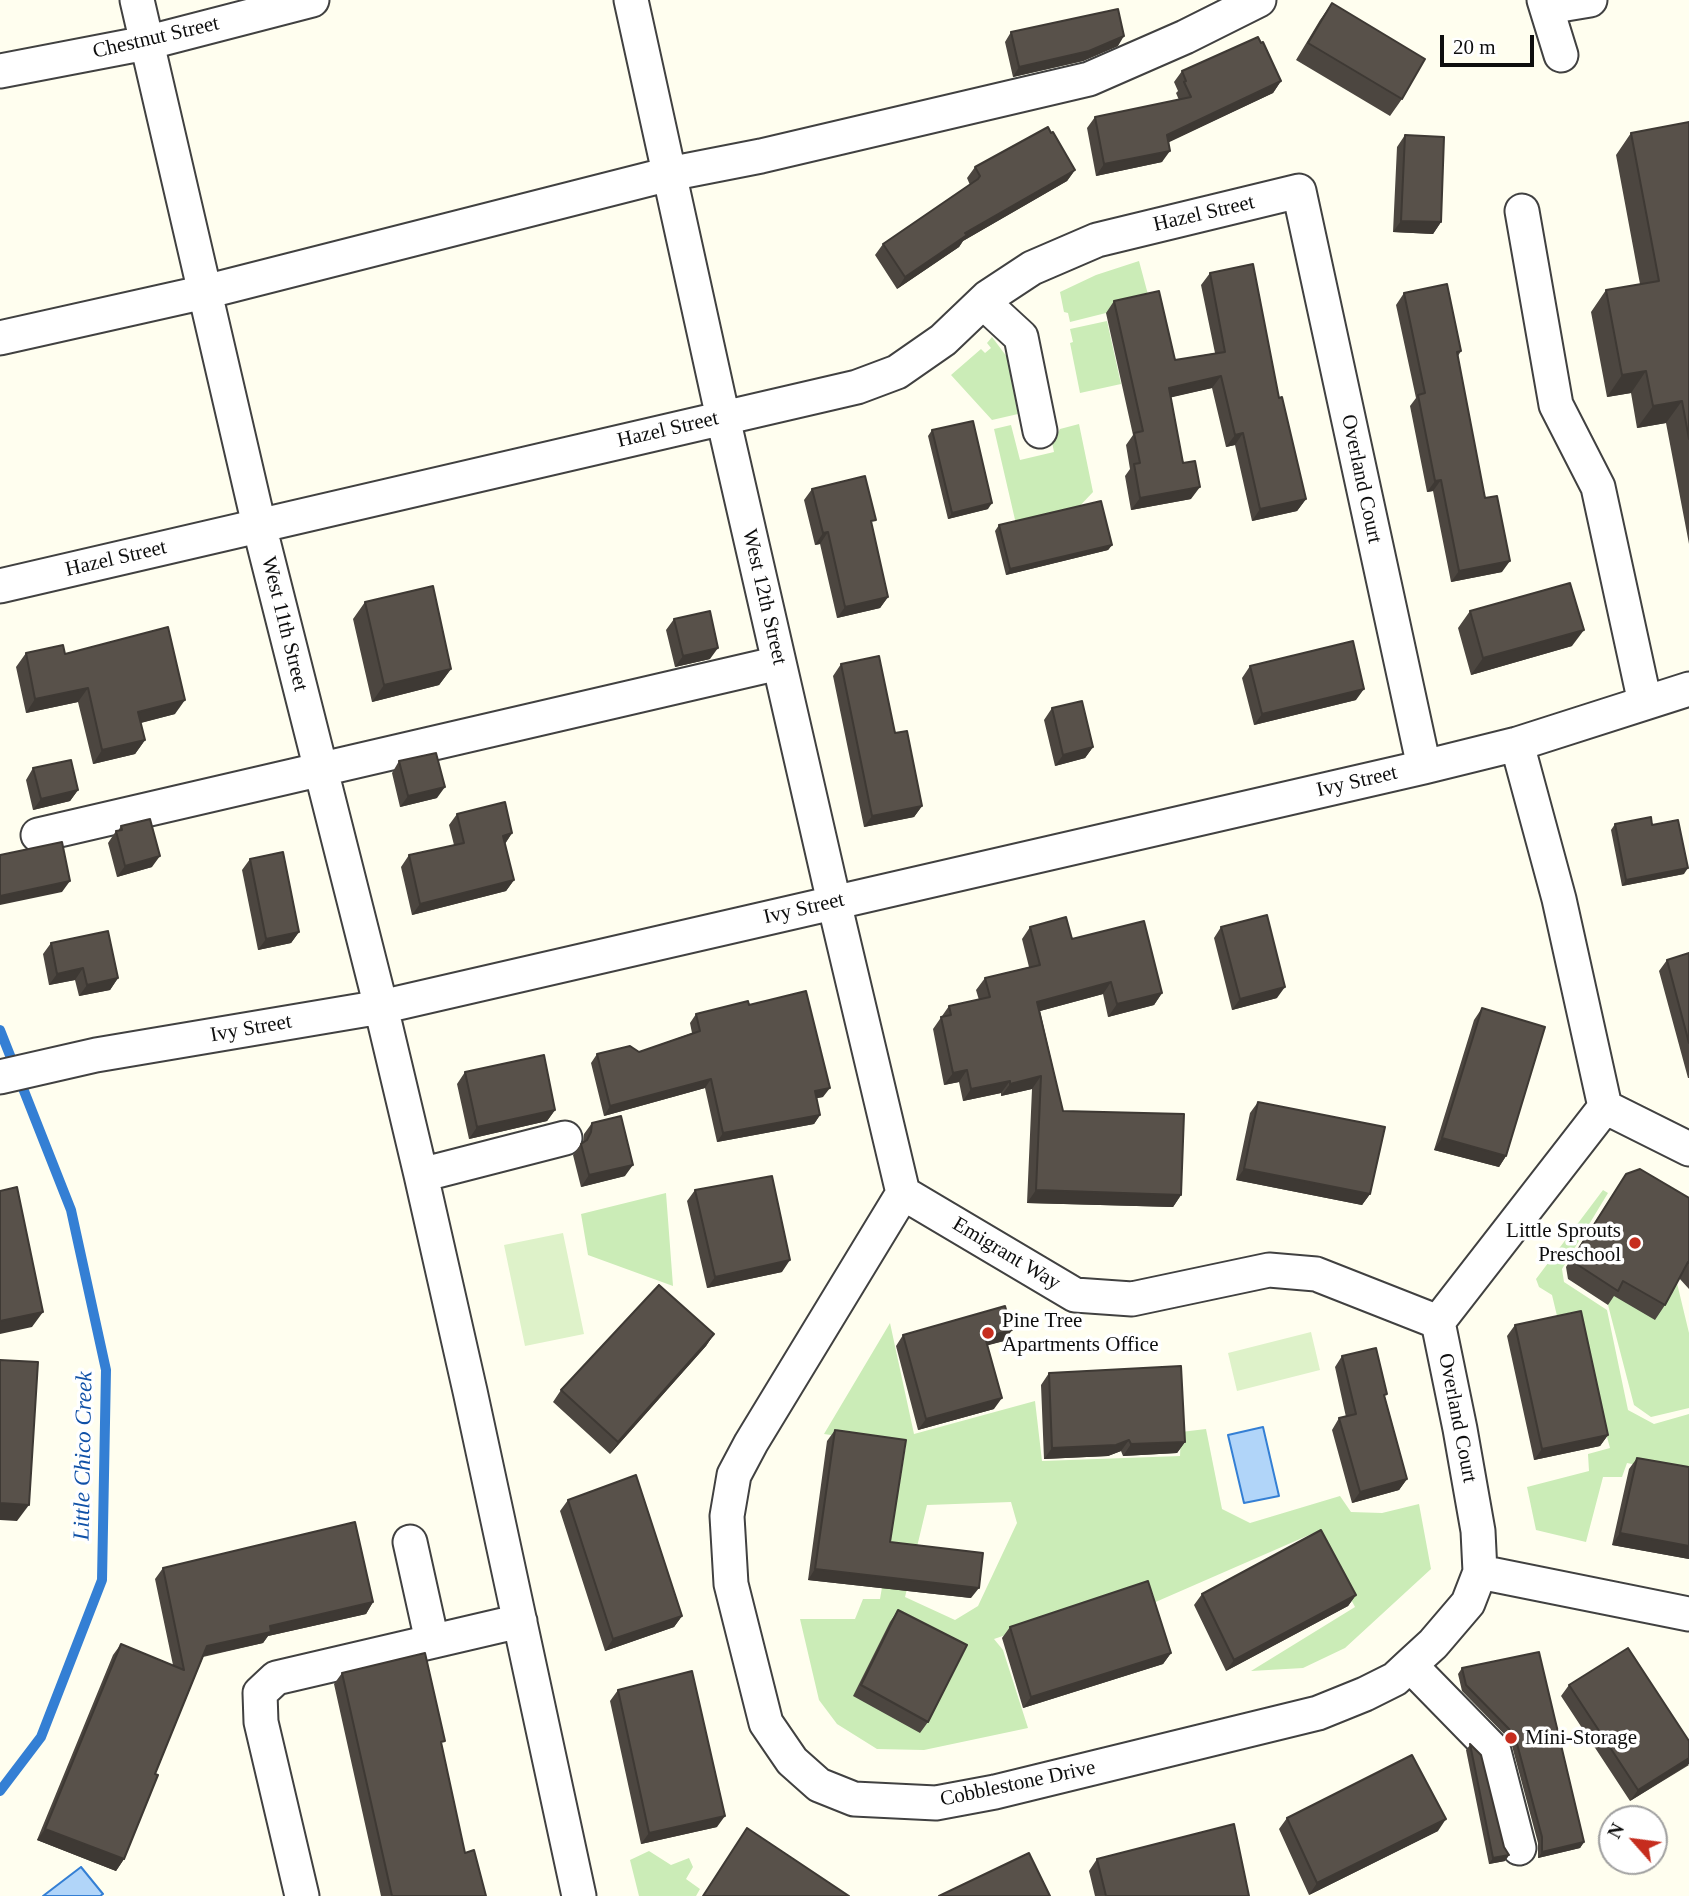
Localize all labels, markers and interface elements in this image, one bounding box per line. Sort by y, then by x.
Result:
street label: Chestnut Street [90,11,222,65]
scale bar [1444,21,1538,65]
text: 20 m [1453,35,1496,59]
street label: Hazel Street [1151,190,1257,238]
street label: Hazel Street [615,406,721,454]
street label: Overland Court [1335,412,1387,546]
street label: West 12th Street [736,527,792,667]
street label: Hazel Street [63,535,169,583]
street label: West 11th Street [255,554,313,694]
street label: Ivy Street [1314,760,1400,804]
street label: Ivy Street [761,887,847,931]
street label: Ivy Street [208,1009,294,1049]
street label: Emigrant Way [947,1212,1065,1296]
place label: Little Sprouts Preschool [1506,1218,1621,1268]
marker: Little Sprouts Preschool [1627,1235,1643,1251]
place label: Pine Tree Apartments Office [1002,1308,1158,1358]
marker: Pine Tree Apartments Office [980,1325,996,1341]
street label: Overland Court [1432,1351,1482,1485]
water label: Little Chico Creek [69,1371,99,1541]
place label: Mini-Storage [1525,1725,1637,1751]
marker: Mini-Storage [1503,1730,1519,1746]
street label: Cobblestone Drive [938,1755,1098,1813]
north arrow [1598,1805,1668,1875]
text: N [1603,1820,1628,1842]

